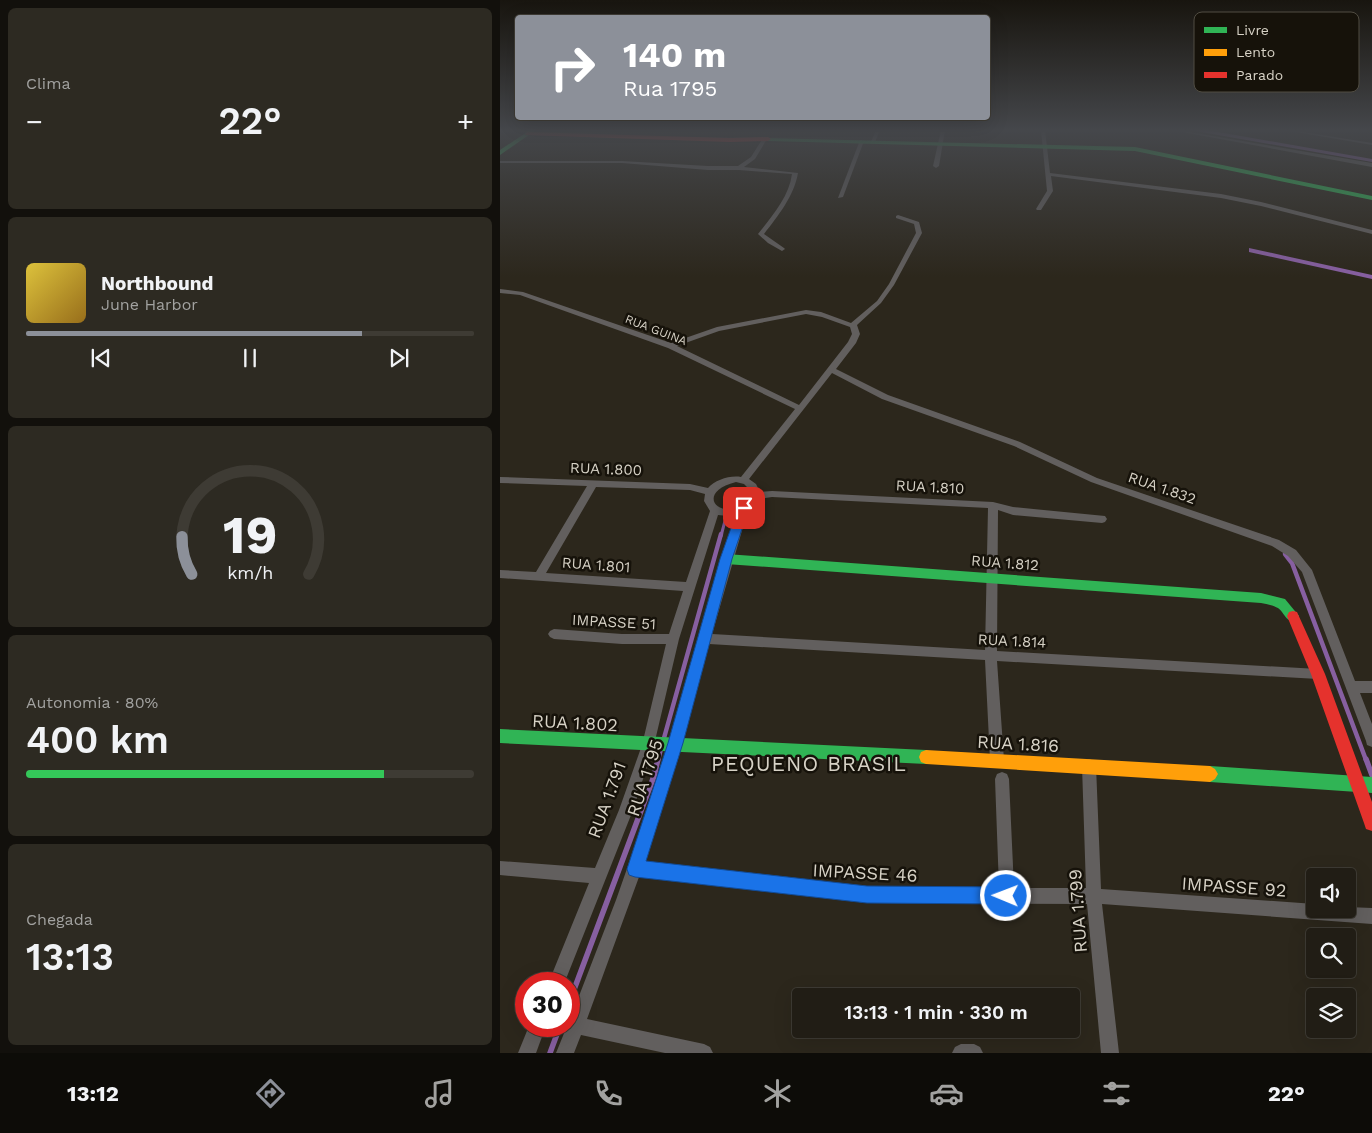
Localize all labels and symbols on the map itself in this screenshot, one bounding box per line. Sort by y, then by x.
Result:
legend [1194,12,1359,92]
text: Livre [1236,22,1269,38]
text: Lento [1236,44,1275,60]
text: Parado [1236,67,1283,83]
street label: RUA GUINA [623,312,689,348]
street label: RUA 1.800 [570,459,642,479]
street label: RUA 1.832 [1126,468,1198,508]
street label: RUA 1.810 [895,476,965,498]
pin [723,487,765,529]
street label: RUA 1.812 [970,552,1040,574]
street label: RUA 1.801 [561,554,631,576]
street label: IMPASSE 51 [572,611,656,633]
street label: RUA 1.814 [977,630,1047,652]
street label: RUA 1.802 [532,710,618,735]
street label: RUA 1.816 [976,731,1060,756]
street label: RUA 1795 [622,737,667,819]
district label: PEQUENO BRASIL [711,751,907,776]
street label: RUA 1.791 [583,759,630,841]
street label: IMPASSE 46 [812,859,918,886]
position arrow [979,869,1031,921]
street label: RUA 1.799 [1064,869,1091,954]
street label: IMPASSE 92 [1181,872,1287,901]
speed limit sign: 30 [515,972,580,1037]

